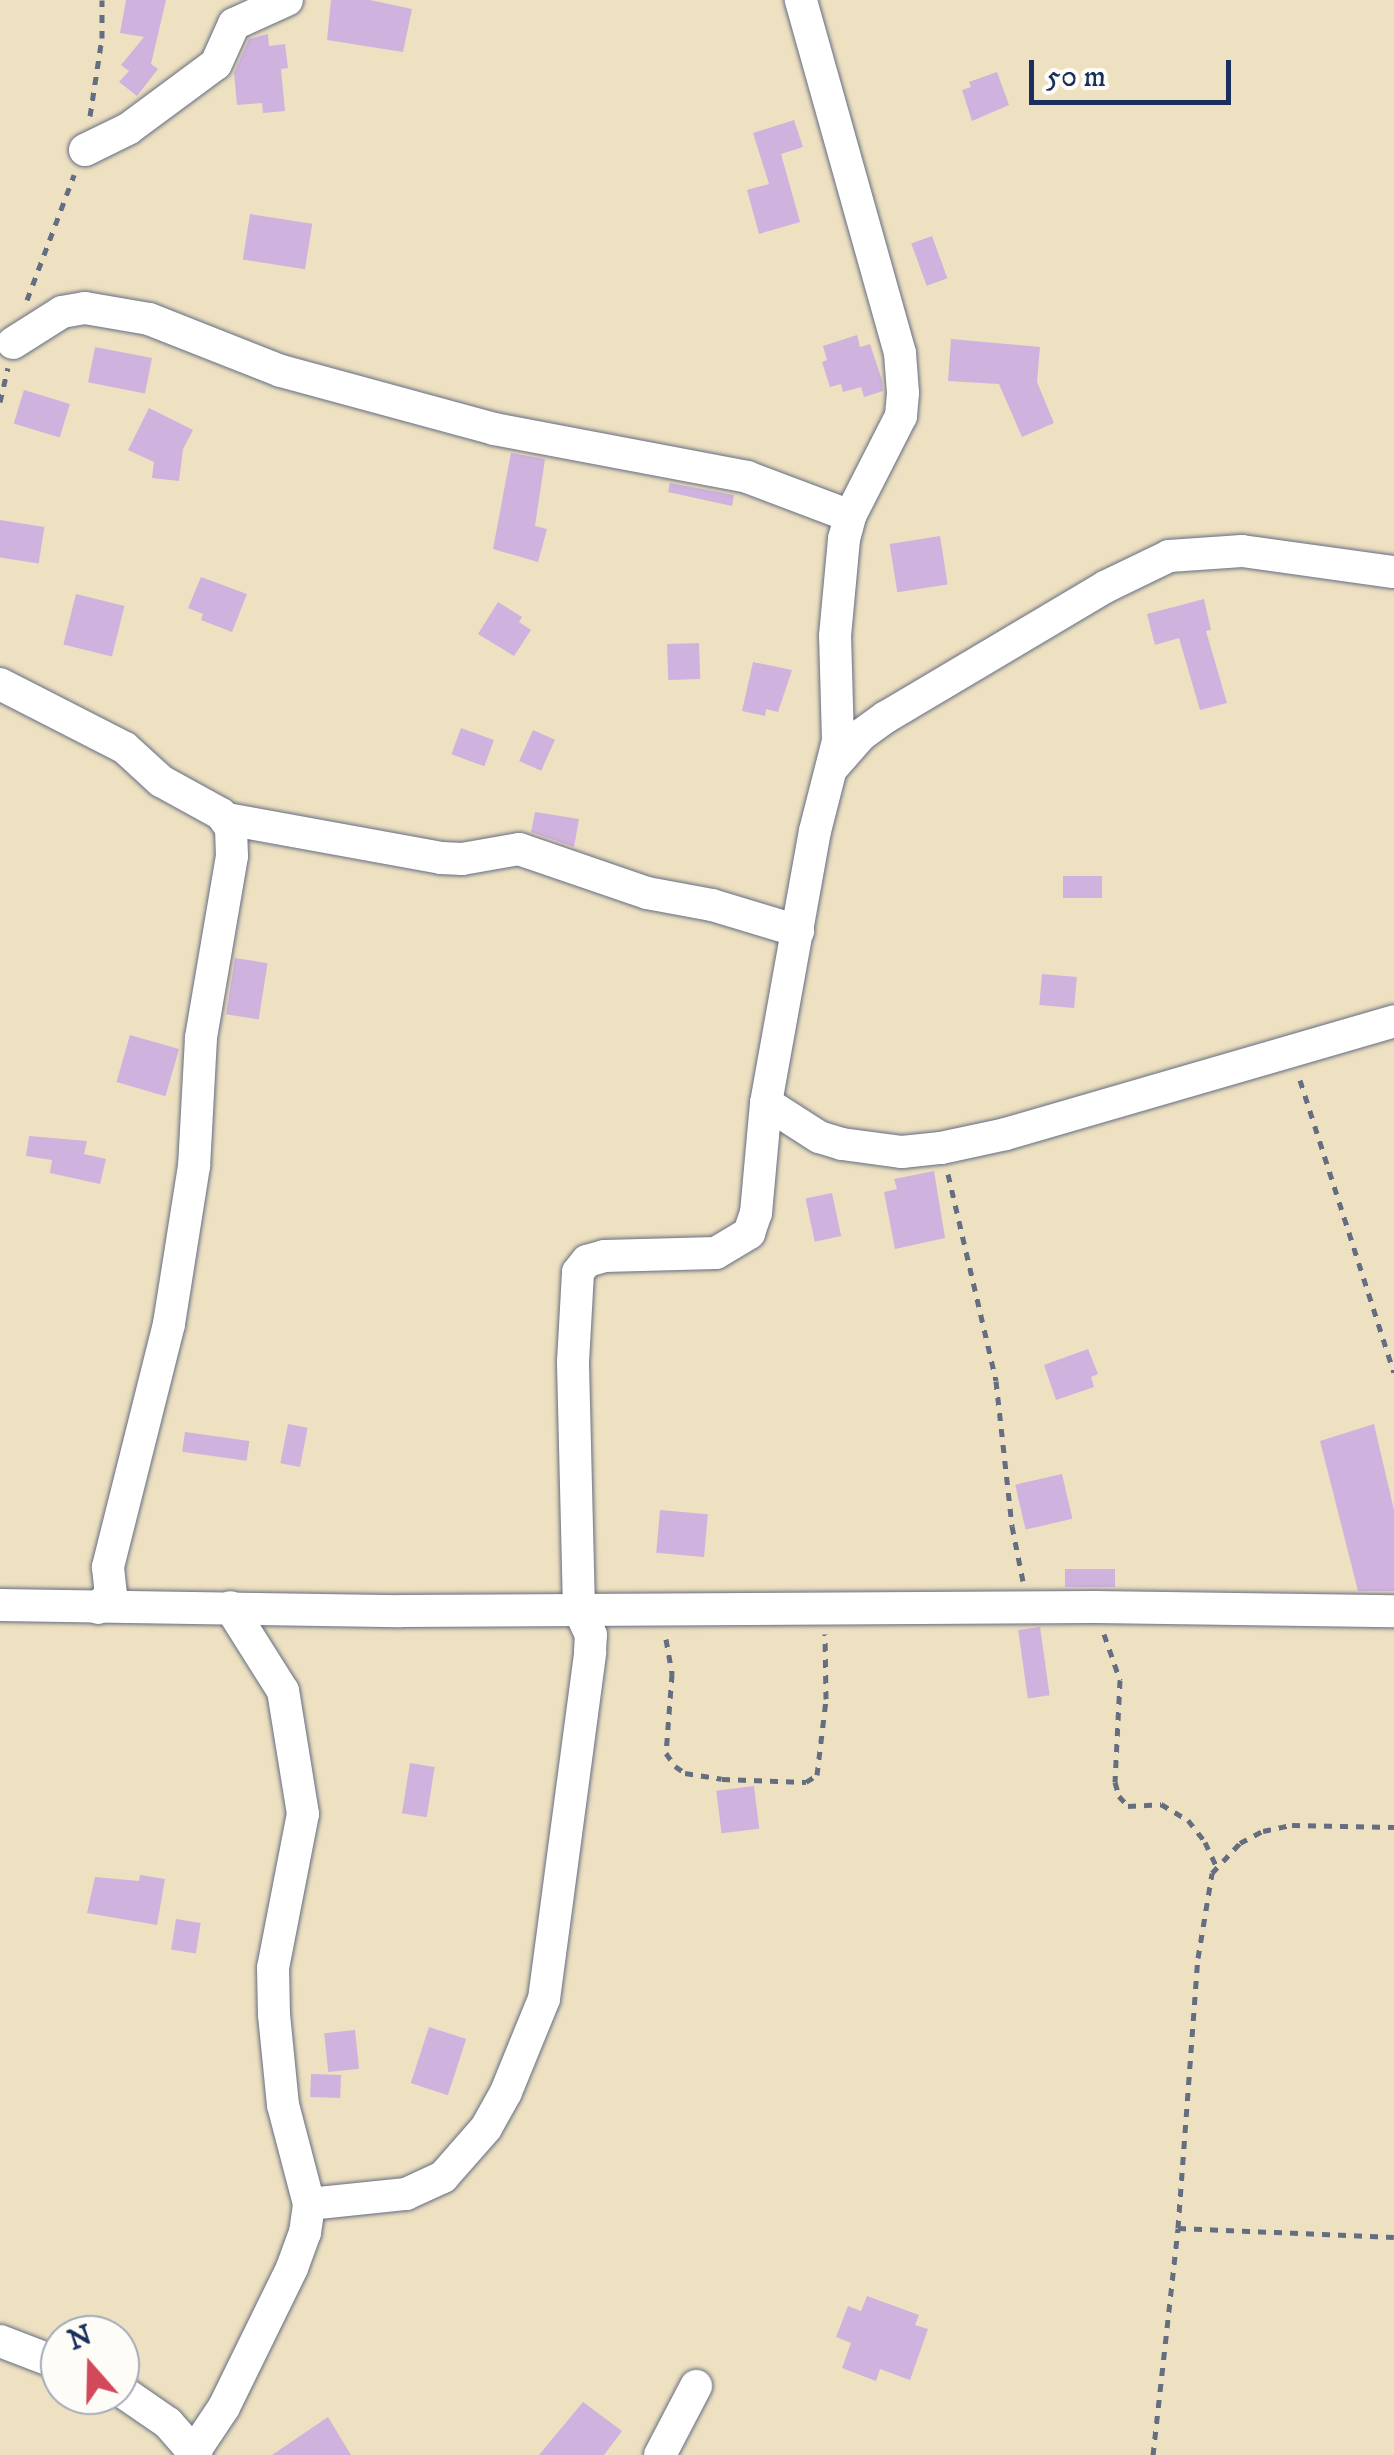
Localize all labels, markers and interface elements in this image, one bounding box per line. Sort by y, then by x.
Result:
scale bar [1034,40,1236,102]
text: 50 m [1046,59,1106,96]
north arrow [40,2315,140,2415]
text: N [63,2318,97,2359]

